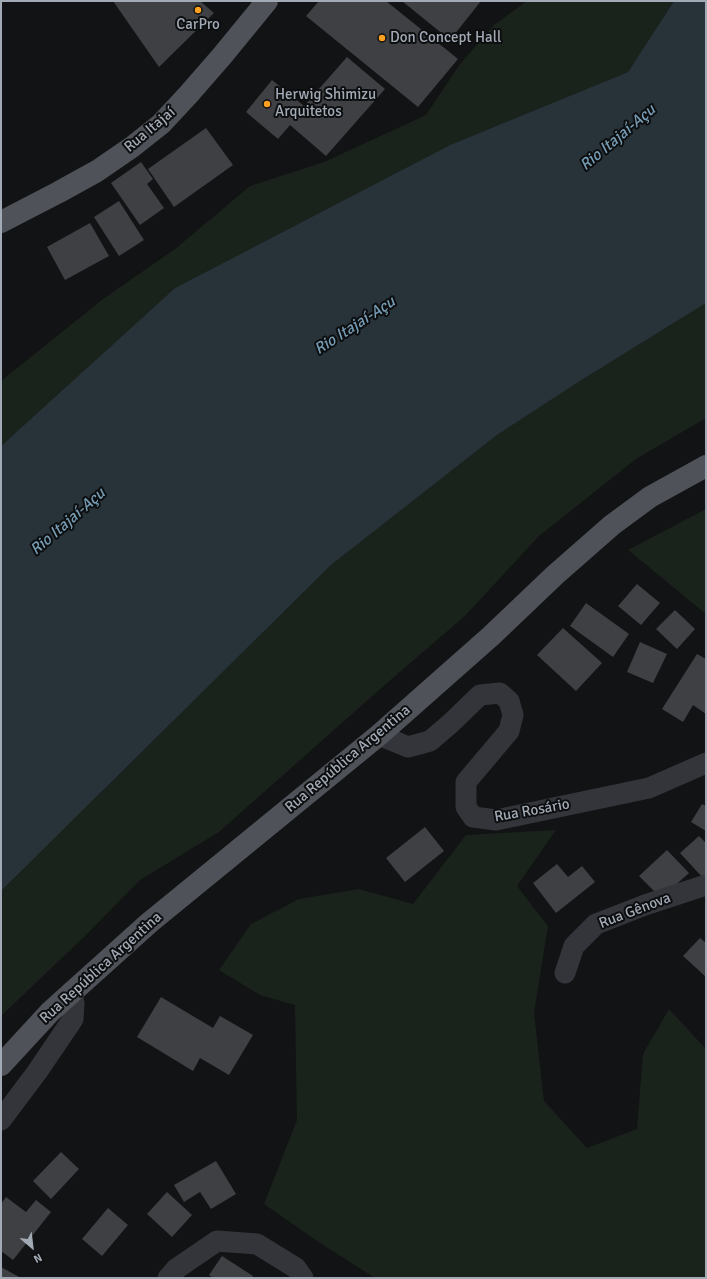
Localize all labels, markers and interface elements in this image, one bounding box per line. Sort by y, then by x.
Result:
marker: CarPro [193,5,203,15]
place label: CarPro [176,16,220,34]
place label: Don Concept Hall [390,29,501,47]
marker: Don Concept Hall [377,33,387,43]
place label: Herwig Shimizu Arquitetos [275,86,376,121]
marker: Herwig Shimizu Arquitetos [262,99,272,109]
water label: Rio Itajaí-Açu [576,101,660,175]
street label: Rua Itajaí [121,104,179,156]
water label: Rio Itajaí-Açu [311,293,399,359]
water label: Rio Itajaí-Açu [27,484,109,560]
street label: Rua República Argentina [282,701,414,817]
street label: Rua Rosário [493,796,571,826]
street label: Rua Gênova [597,889,673,933]
street label: Rua República Argentina [36,908,166,1028]
north arrow [12,1227,52,1267]
text: N [31,1251,44,1266]

